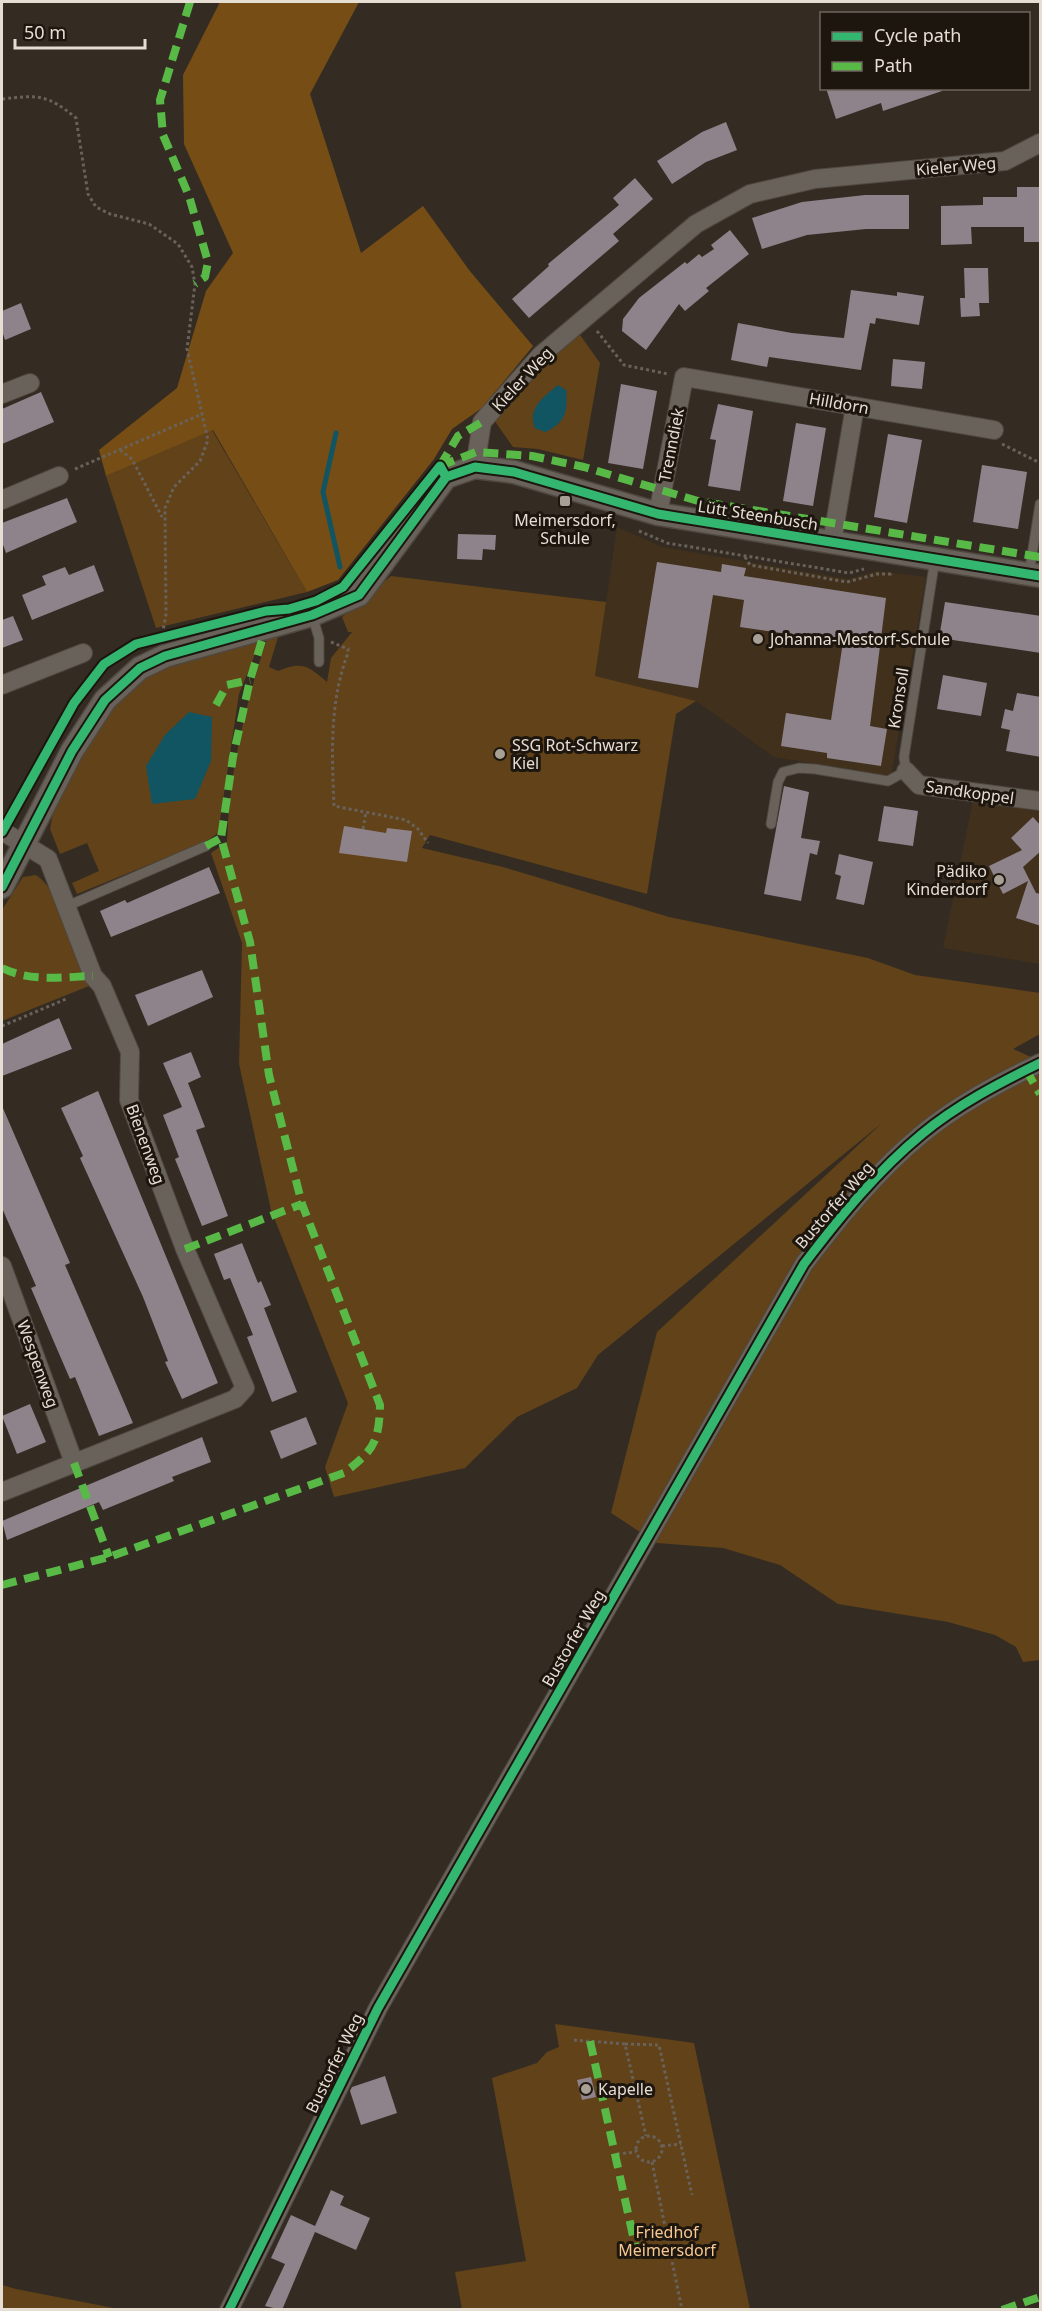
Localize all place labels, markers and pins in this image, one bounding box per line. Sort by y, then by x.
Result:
marker: Meimersdorf, Schule [558,494,572,508]
place label: Meimersdorf, Schule [514,509,616,549]
place label: Johanna-Mestorf-Schule [768,628,950,650]
marker: Johanna-Mestorf-Schule [751,632,765,646]
place label: SSG Rot-Schwarz Kiel [512,734,638,774]
marker: SSG Rot-Schwarz Kiel [493,747,507,761]
place label: Pädiko Kinderdorf [906,860,988,900]
marker: Pädiko Kinderdorf [992,873,1006,887]
place label: Kapelle [598,2078,653,2100]
marker: Kapelle [579,2082,593,2096]

